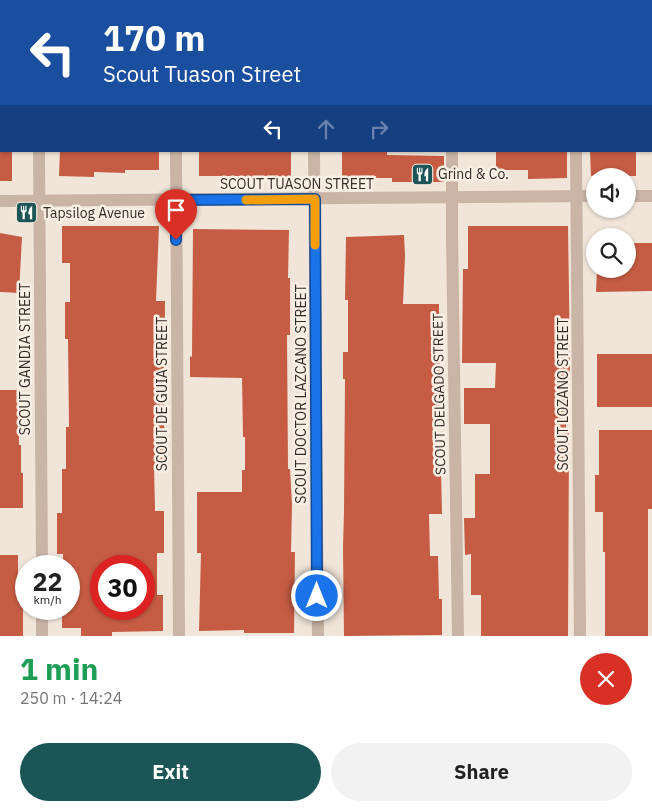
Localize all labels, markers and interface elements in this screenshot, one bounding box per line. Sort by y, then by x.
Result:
text: 170 m [103,15,206,61]
icon: left [20,20,85,85]
text: Scout Tuason Street [103,59,301,88]
icon: left [259,115,287,143]
icon: ahead [312,115,340,143]
icon: right [365,115,393,143]
restaurant icon: Grind & Co. [410,162,434,186]
place label: Grind & Co. [438,165,509,183]
map controls [586,168,636,278]
button: sound [586,168,636,218]
street label: SCOUT TUASON STREET [220,175,374,193]
pin [155,189,197,240]
icon: arrive [162,196,190,224]
restaurant icon: Tapsilog Avenue [15,201,39,225]
place label: Tapsilog Avenue [43,204,145,222]
button: search [586,228,636,278]
street label: SCOUT GANDIA STREET [16,283,34,435]
street label: SCOUT DOCTOR LAZCANO STREET [292,284,310,504]
street label: SCOUT DELGADO STREET [429,313,449,475]
street label: SCOUT DE GUIA STREET [153,317,171,471]
street label: SCOUT LOZANO STREET [554,317,572,471]
speed limit sign: 30 [90,555,155,620]
text: 22 [32,565,63,598]
position arrow [290,569,342,621]
text: km/h [33,592,62,607]
text: 1 min [20,649,98,688]
button: close [580,653,632,705]
text: 250 m · 14:24 [20,688,122,708]
button: Exit [20,743,321,801]
button: Share [331,743,632,801]

